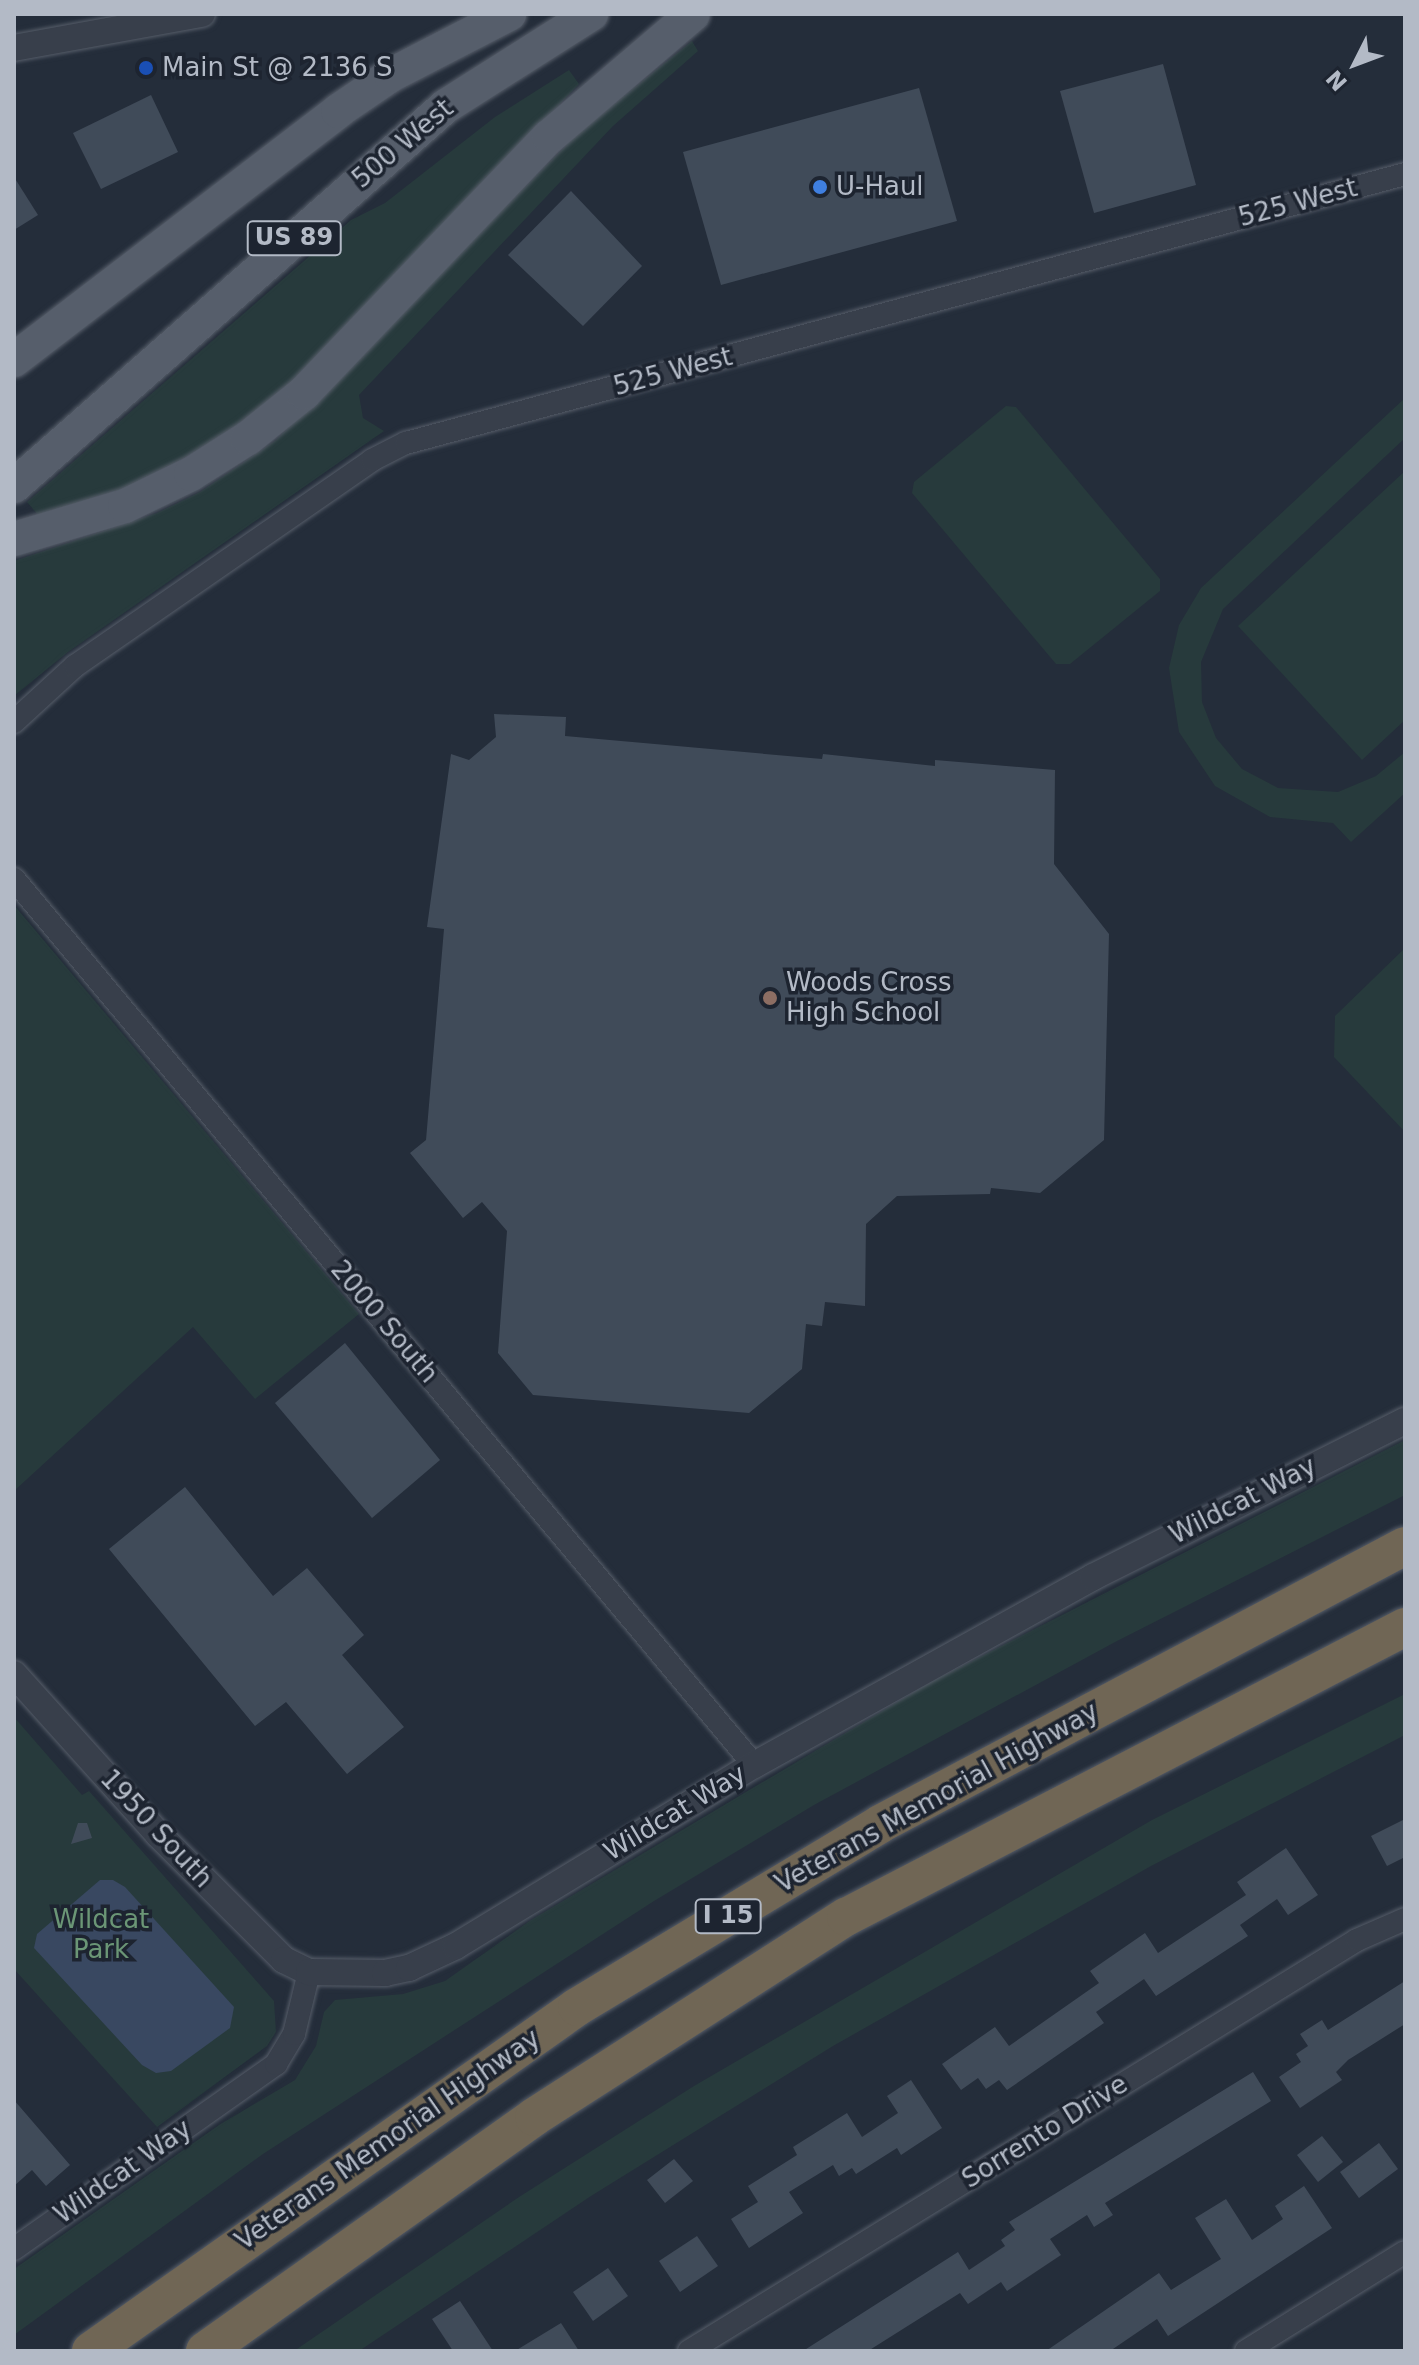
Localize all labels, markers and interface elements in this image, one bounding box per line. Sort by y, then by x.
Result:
north arrow [1315,24,1395,104]
place label: Main St @ 2136 S [162,52,392,84]
marker: Main St @ 2136 S [137,59,155,77]
text: N [1321,65,1352,96]
street label: 500 West [346,93,460,195]
place label: U-Haul [836,171,924,203]
street label: 525 West [1235,172,1361,234]
marker: U-Haul [811,178,829,196]
road number: US 89 [246,218,342,258]
street label: 525 West [610,341,736,403]
place label: Woods Cross High School [786,967,952,1028]
marker: Woods Cross High School [761,989,779,1007]
street label: 2000 South [324,1255,444,1389]
street label: Wildcat Way [1165,1451,1321,1551]
street label: Veterans Memorial Highway [770,1696,1104,1900]
street label: Wildcat Way [598,1758,752,1868]
street label: 1950 South [93,1764,219,1894]
road number: I 15 [694,1896,762,1936]
park label: Wildcat Park [53,1904,149,1966]
street label: Veterans Memorial Highway [230,2023,546,2257]
street label: Sorrento Drive [957,2069,1133,2195]
street label: Wildcat Way [48,2113,198,2231]

